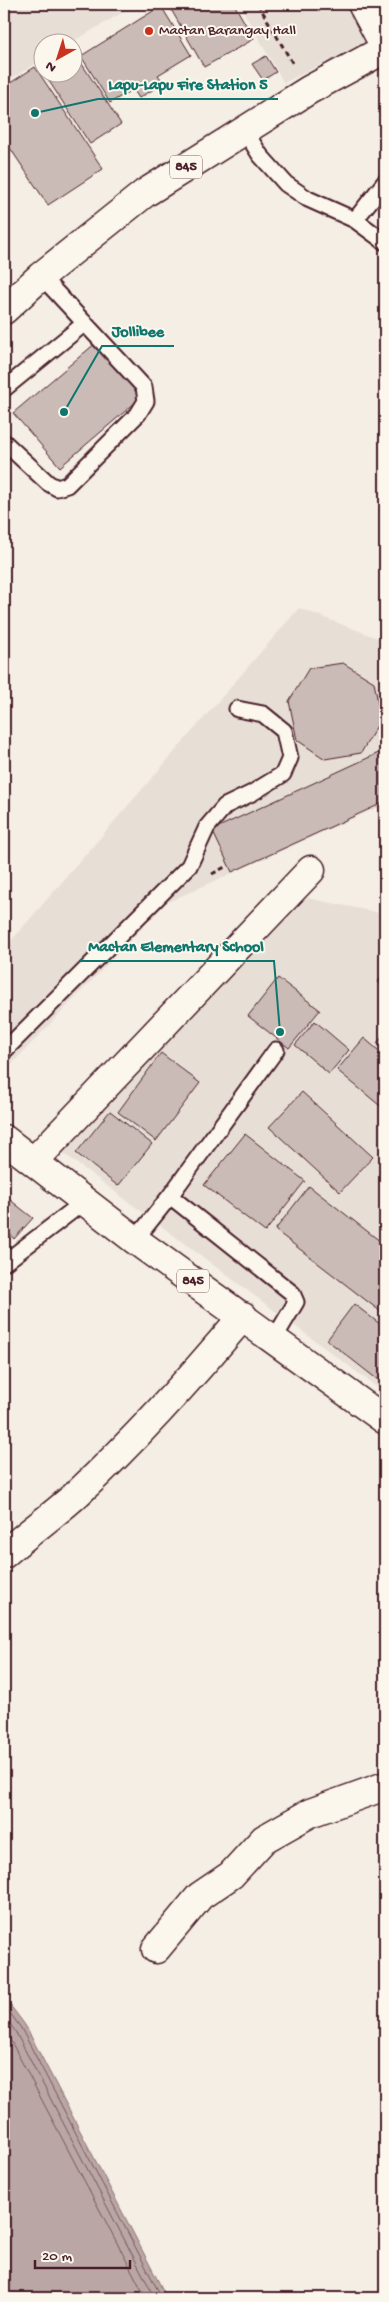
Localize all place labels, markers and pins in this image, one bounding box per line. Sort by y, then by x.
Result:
place label: Mactan Barangay Hall [159,22,296,40]
marker: Mactan Barangay Hall [143,25,155,37]
callout: Lapu-Lapu Fire Station 5 [98,68,278,99]
callout: Jollibee [102,315,174,346]
callout: Mactan Elementary School [79,930,274,961]

